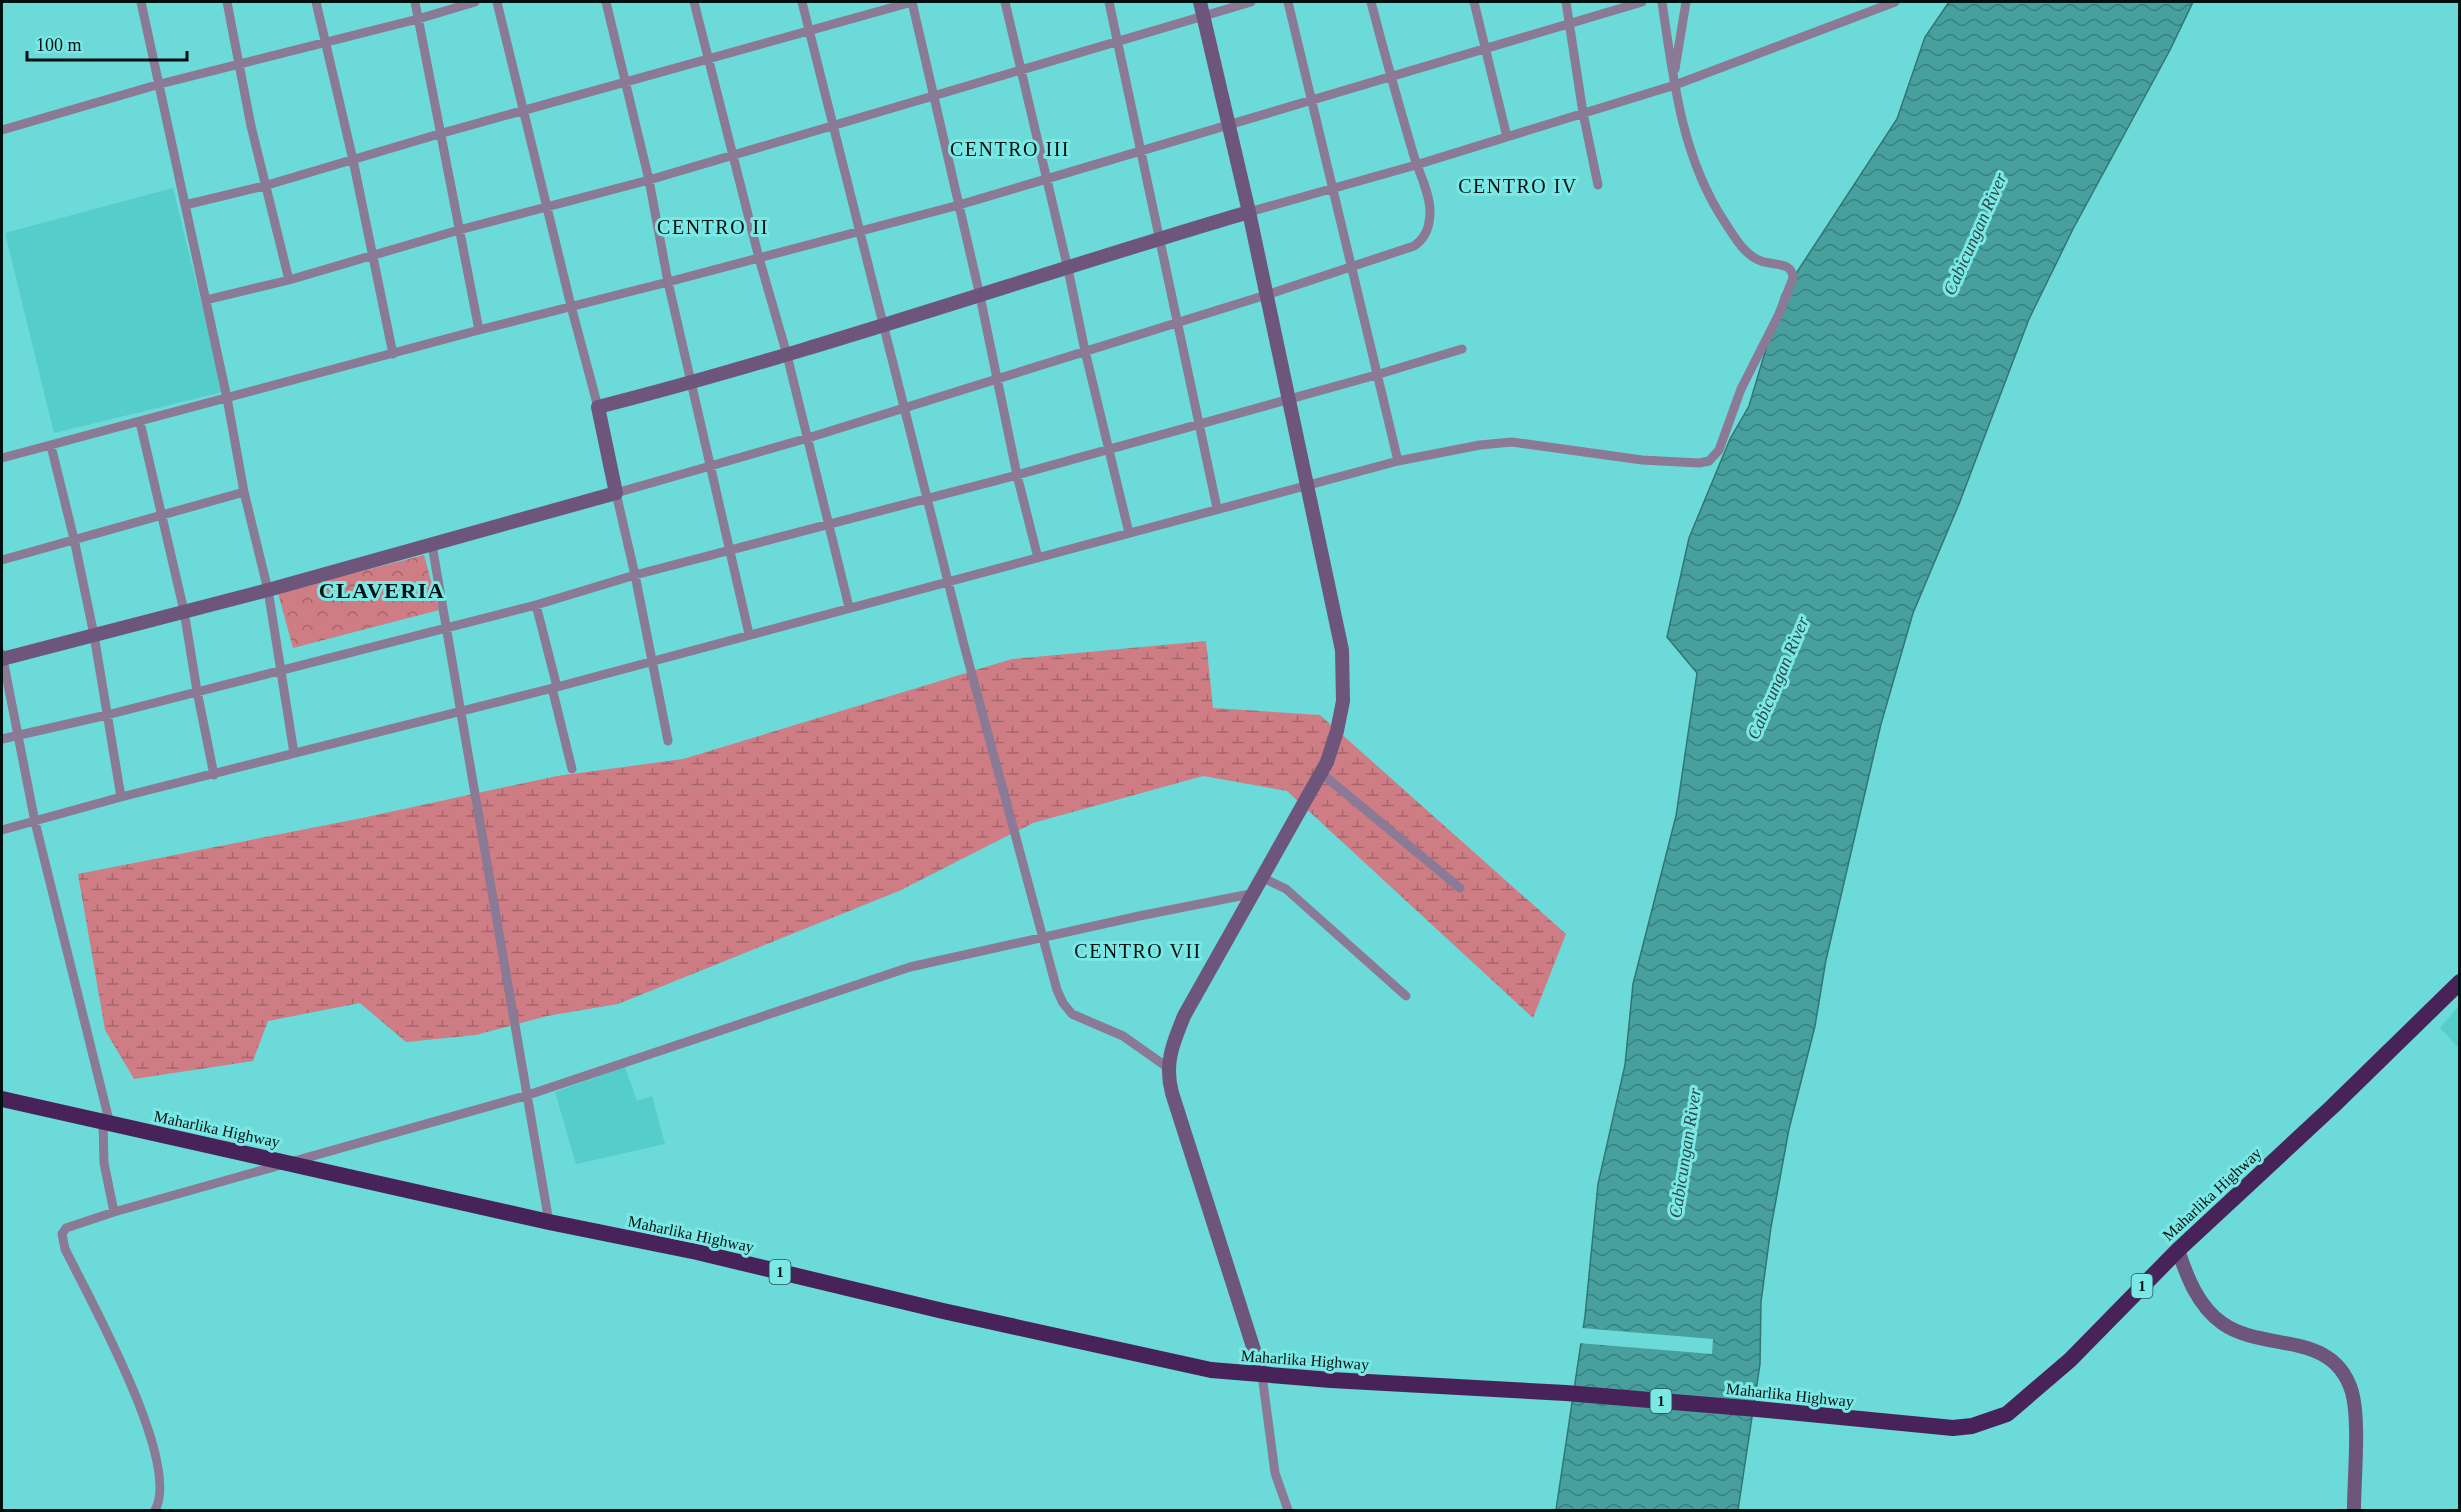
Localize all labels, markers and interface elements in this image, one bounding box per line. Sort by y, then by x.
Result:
scale bar [27,24,188,62]
text: 100 m [36,35,82,55]
district label: CENTRO III [950,138,1070,160]
water label: Cabicungan River [1939,169,2011,298]
district label: CENTRO IV [1458,175,1578,197]
district label: CENTRO II [657,216,769,238]
district label: CLAVERIA [319,578,445,603]
water label: Cabicungan River [1743,613,1813,742]
district label: CENTRO VII [1074,940,1202,962]
water label: Cabicungan River [1665,1086,1705,1219]
street label: Maharlika Highway [152,1107,282,1152]
street label: Maharlika Highway [2159,1144,2265,1245]
street label: Maharlika Highway [626,1212,756,1257]
road number: 1 [770,1260,790,1284]
road number: 1 [2132,1274,2152,1298]
street label: Maharlika Highway [1240,1347,1370,1374]
street label: Maharlika Highway [1725,1380,1855,1411]
road number: 1 [1650,1389,1672,1413]

